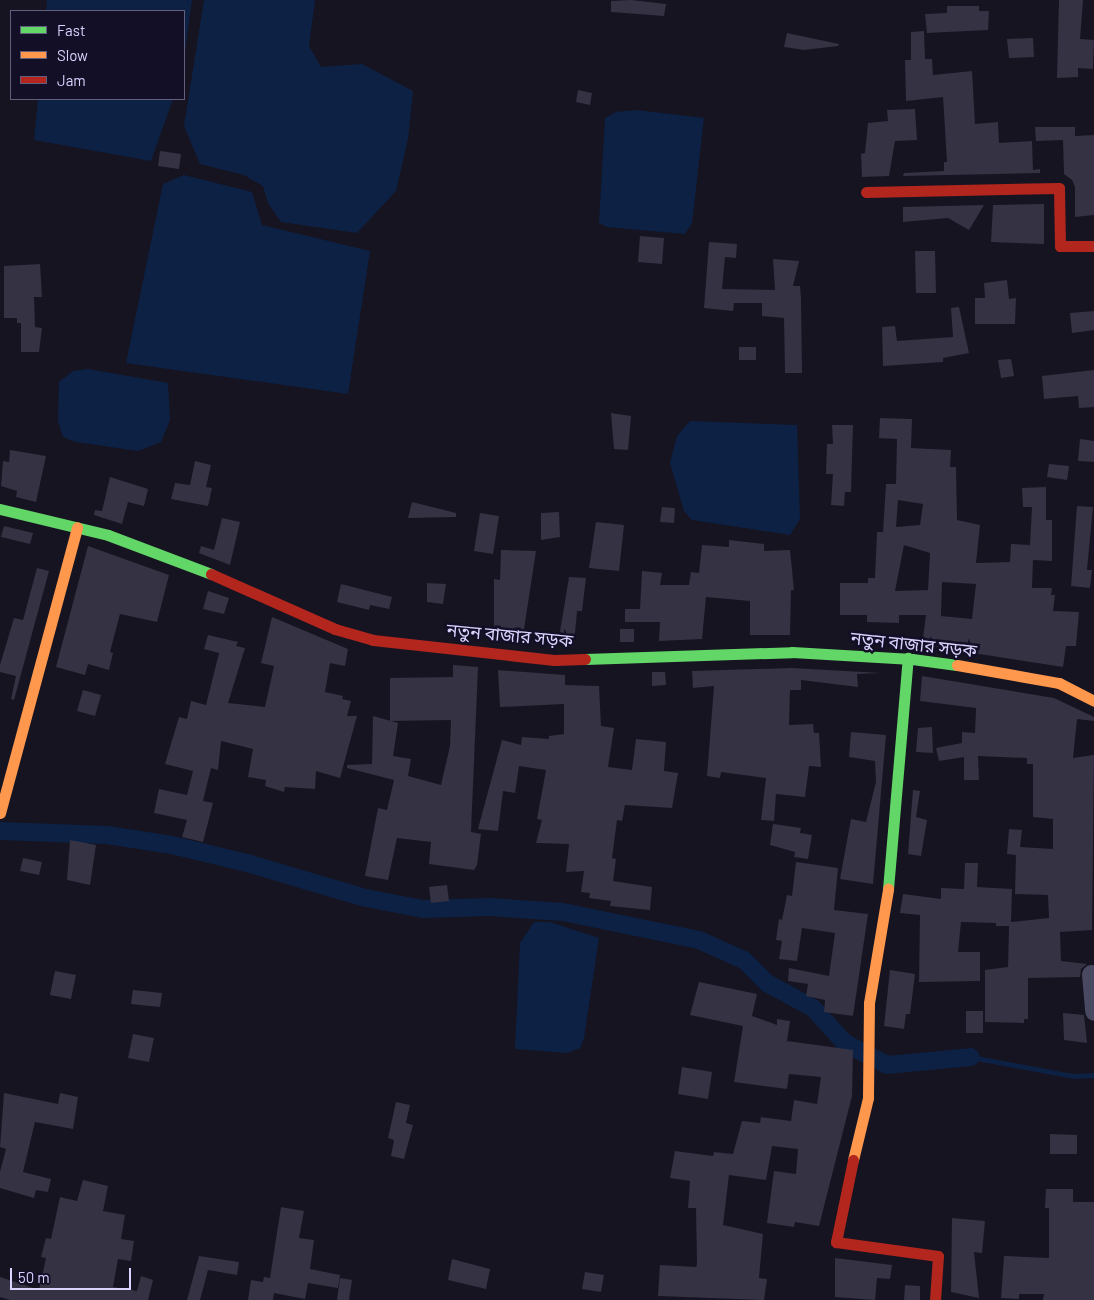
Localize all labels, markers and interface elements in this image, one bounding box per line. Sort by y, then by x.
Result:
legend [10,10,185,100]
text: Fast [57,21,85,39]
text: Slow [57,46,88,64]
text: Jam [57,71,86,89]
street label: নতুন বাজার সড়ক [446,619,574,651]
street label: নতুন বাজার সড়ক [850,627,978,661]
scale bar [12,1258,134,1290]
text: 50 m [18,1268,50,1286]

